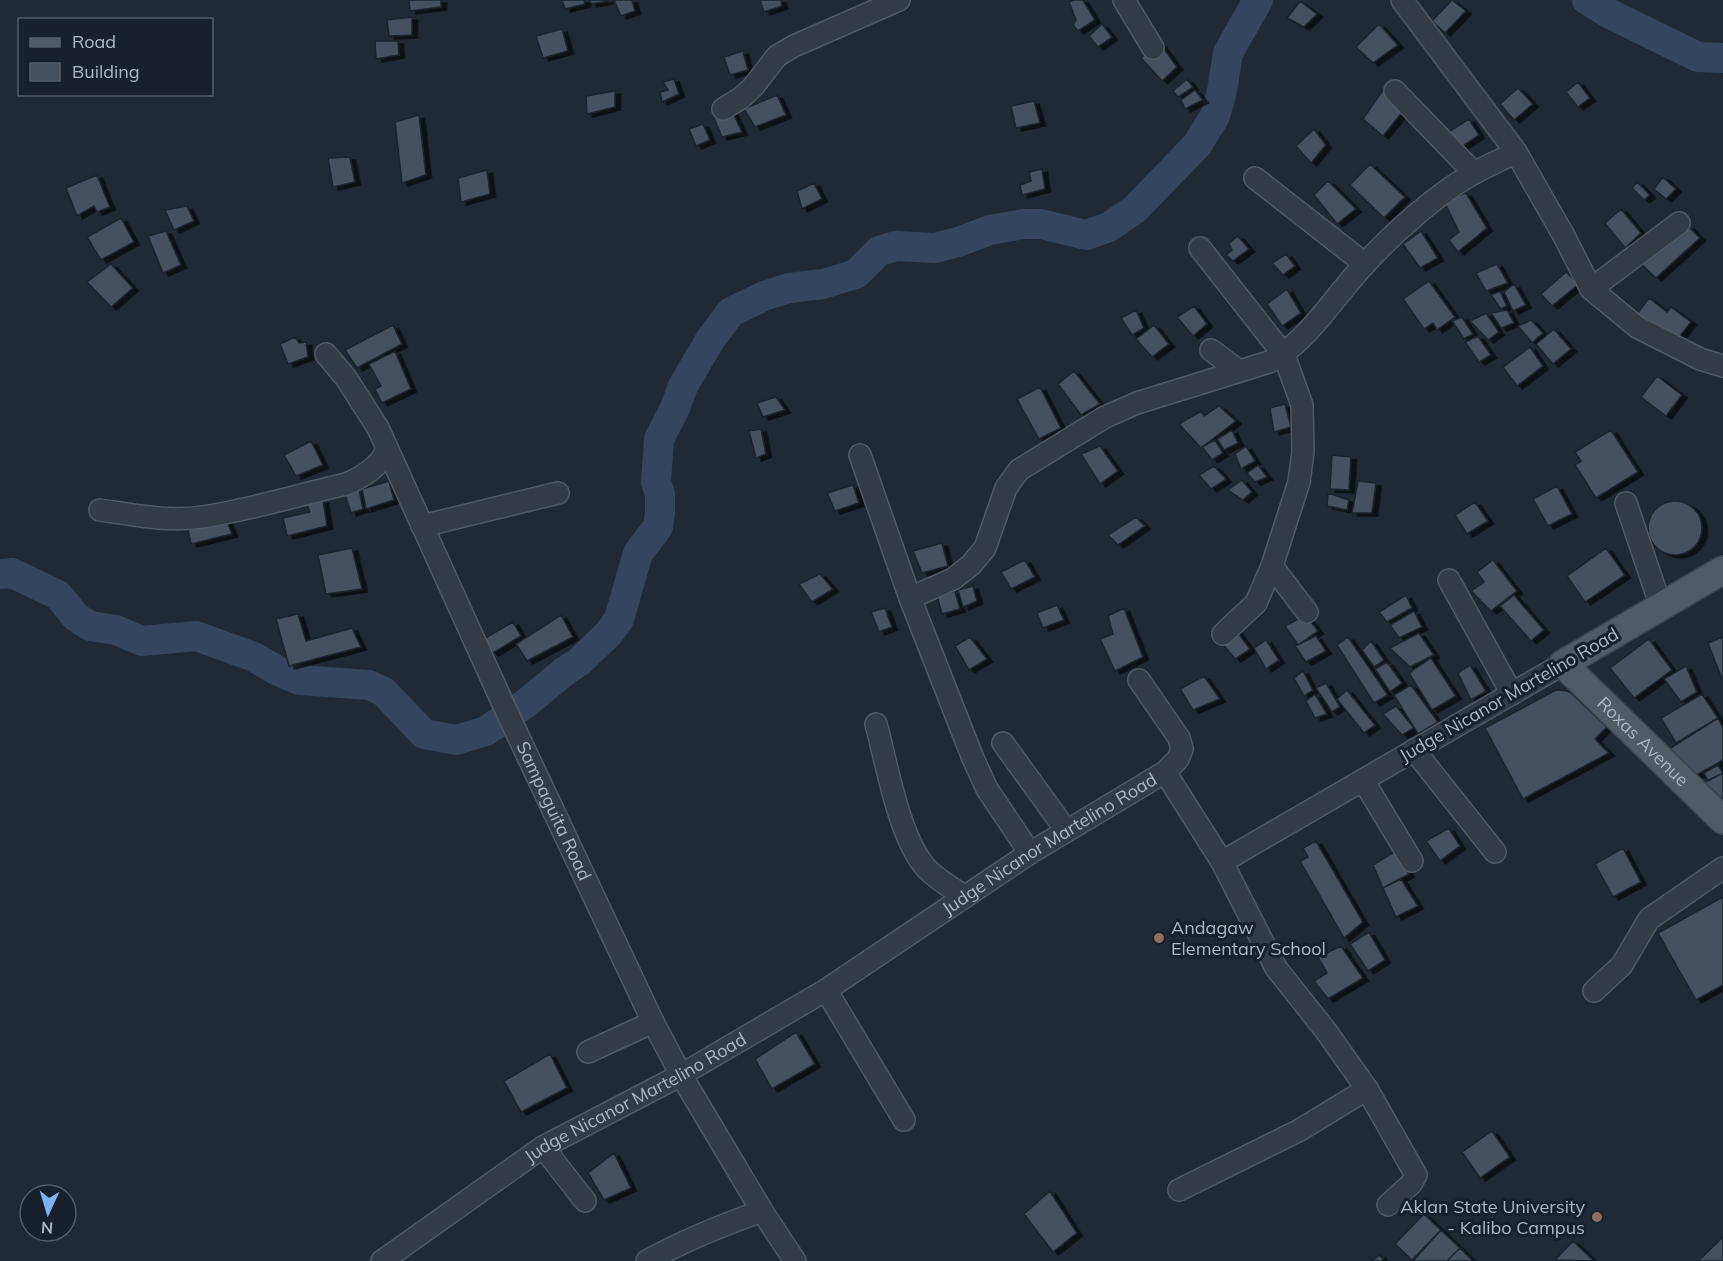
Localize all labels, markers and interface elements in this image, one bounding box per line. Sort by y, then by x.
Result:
legend [18,18,213,96]
text: Road [72,30,116,53]
text: Building [72,60,140,83]
street label: Judge Nicanor Martelino Road [1395,622,1622,767]
street label: Roxas Avenue [1592,692,1694,791]
street label: Sampaguita Road [511,738,597,884]
street label: Judge Nicanor Martelino Road [937,768,1161,920]
place label: Andagaw Elementary School [1171,916,1326,960]
marker: Andagaw Elementary School [1152,931,1166,945]
street label: Judge Nicanor Martelino Road [520,1027,750,1168]
north arrow [18,1183,78,1243]
place label: Aklan State University - Kalibo Campus [1400,1195,1585,1239]
marker: Aklan State University - Kalibo Campus [1590,1210,1604,1224]
text: N [40,1218,54,1238]

